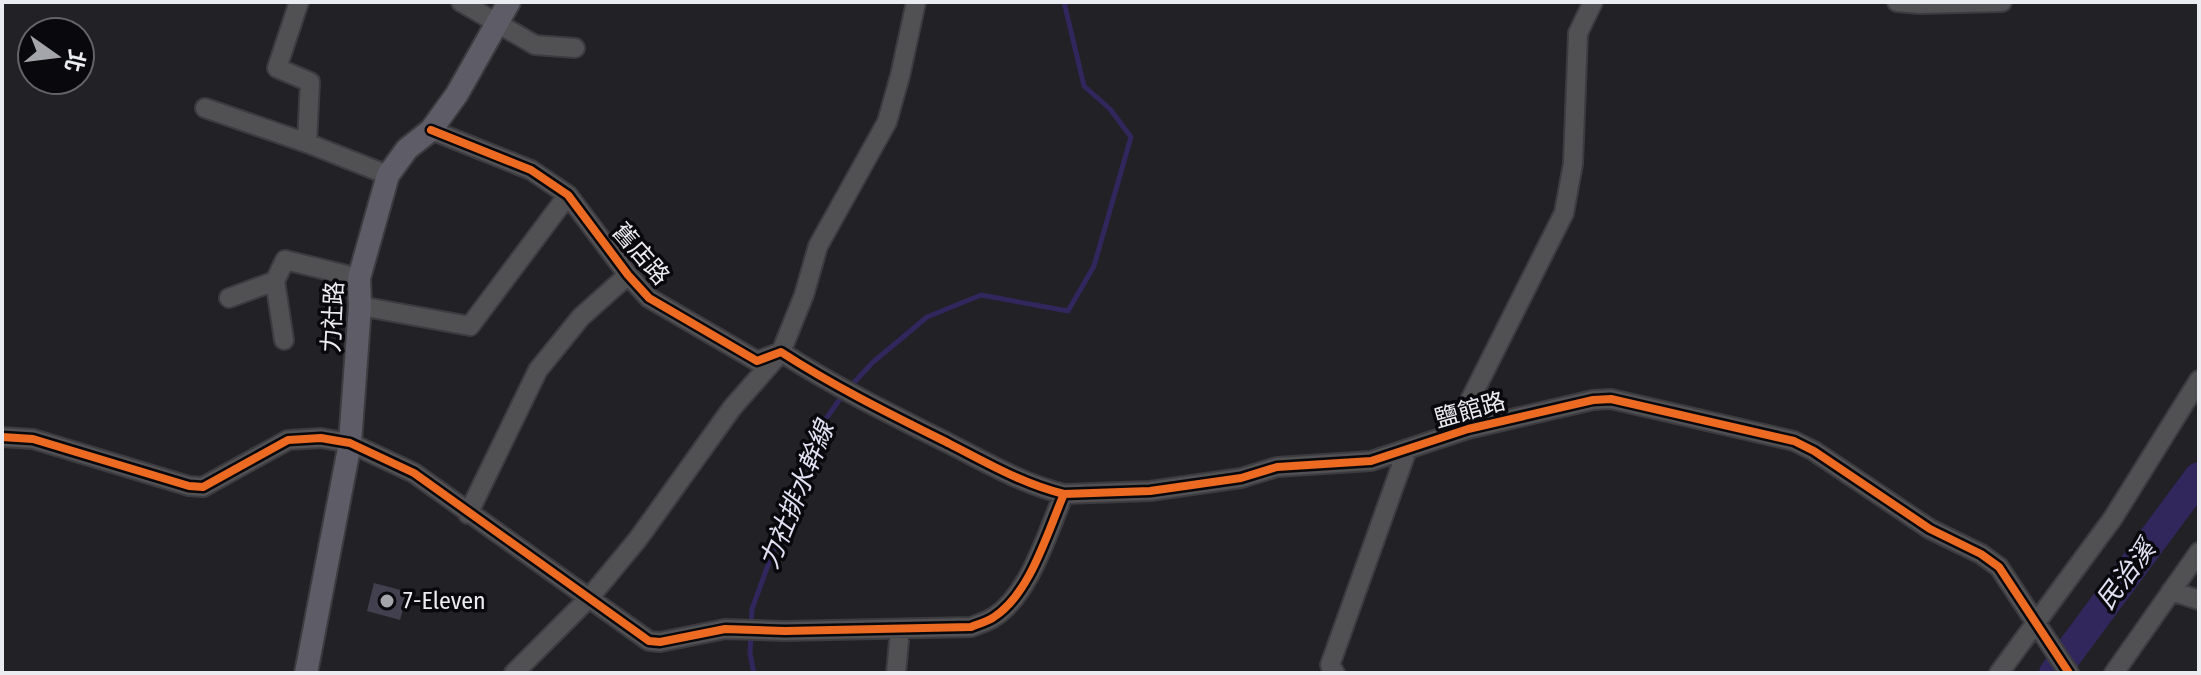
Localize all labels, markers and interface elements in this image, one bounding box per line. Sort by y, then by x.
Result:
north arrow [16,16,96,96]
text: 北 [59,47,91,75]
street label: 舊店路 [607,218,675,290]
street label: 力社路 [317,280,349,354]
street label: 鹽館路 [1432,387,1508,433]
water label: 力社排水幹線 [753,414,842,573]
water label: 民治溪 [2090,531,2164,615]
place label: 7-Eleven [403,587,486,615]
marker: 7-Eleven [378,592,396,610]

